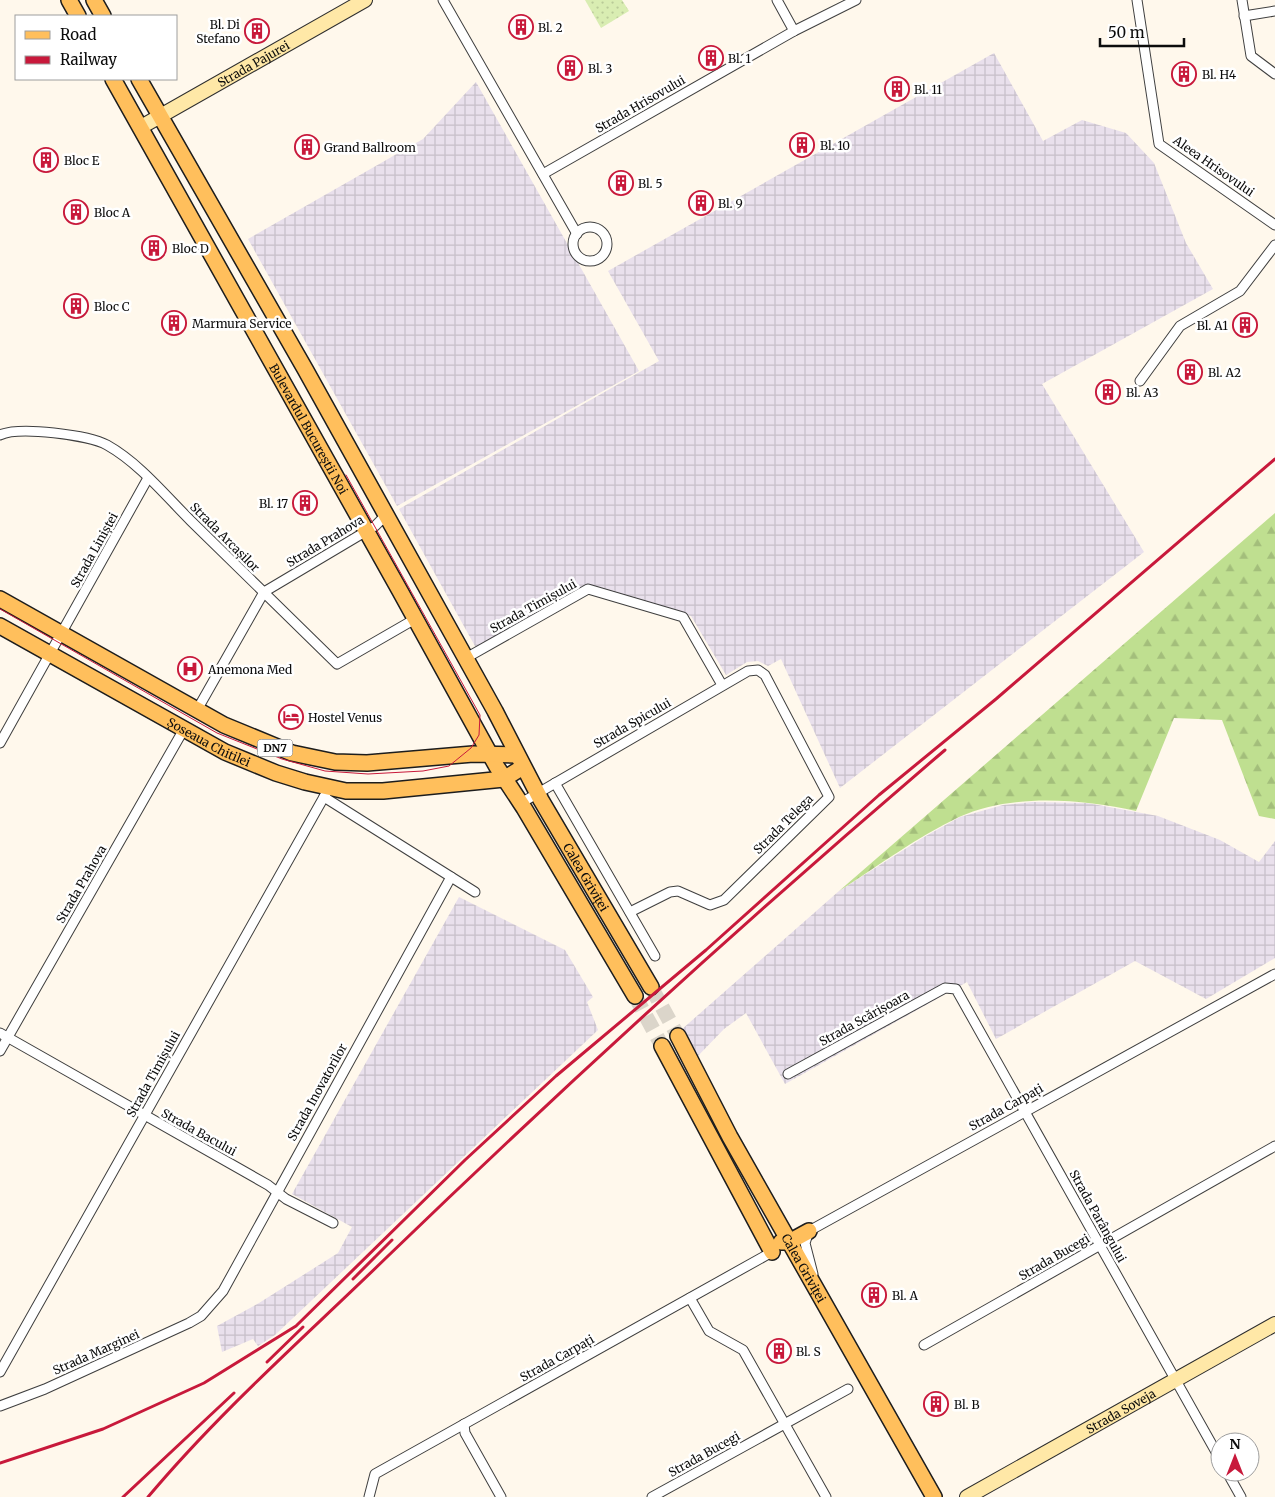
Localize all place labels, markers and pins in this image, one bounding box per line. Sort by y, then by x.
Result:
building icon: Bl. 2 [508,14,534,40]
place label: Bl. Di Stefano [196,17,240,46]
building icon: Bl. Di Stefano [244,18,270,44]
place label: Bl. 2 [538,20,563,35]
building icon: Bl. 1 [698,45,724,71]
place label: Bl. 1 [728,51,751,66]
building icon: Bl. 3 [557,55,583,81]
place label: Bl. 3 [588,61,612,76]
building icon: Bl. H4 [1171,61,1197,87]
place label: Bl. H4 [1202,67,1237,82]
building icon: Bl. 11 [884,76,910,102]
place label: Bl. 11 [914,82,942,97]
building icon: Bl. 10 [789,132,815,158]
building icon: Grand Ballroom [294,134,320,160]
place label: Bl. 10 [820,138,850,153]
place label: Grand Ballroom [324,140,416,155]
building icon: Bloc E [33,147,59,173]
place label: Bloc E [64,153,100,168]
building icon: Bl. 5 [608,170,634,196]
place label: Bl. 5 [638,176,662,191]
building icon: Bl. 9 [688,190,714,216]
place label: Bl. 9 [718,196,743,211]
building icon: Bloc A [63,199,89,225]
place label: Bloc A [94,205,131,220]
building icon: Bloc D [141,235,167,261]
place label: Bloc D [172,241,209,256]
building icon: Bloc C [63,293,89,319]
place label: Bloc C [94,299,130,314]
building icon: Marmura Service [161,310,187,336]
building icon: Bl. A1 [1232,312,1258,338]
place label: Marmura Service [192,316,292,331]
place label: Bl. A1 [1197,318,1229,333]
building icon: Bl. A2 [1177,359,1203,385]
place label: Bl. A2 [1208,365,1241,380]
building icon: Bl. A3 [1095,379,1121,405]
place label: Bl. A3 [1126,385,1159,400]
building icon: Bl. 17 [292,490,318,516]
place label: Bl. 17 [259,496,288,511]
hospital icon: Anemona Med [177,656,203,682]
place label: Anemona Med [207,662,292,677]
hotel icon: Hostel Venus [278,704,304,730]
place label: Hostel Venus [308,710,382,725]
building icon: Bl. A [861,1282,887,1308]
place label: Bl. A [892,1288,918,1303]
building icon: Bl. S [766,1338,792,1364]
place label: Bl. S [796,1344,821,1359]
building icon: Bl. B [923,1391,949,1417]
place label: Bl. B [954,1397,979,1412]

